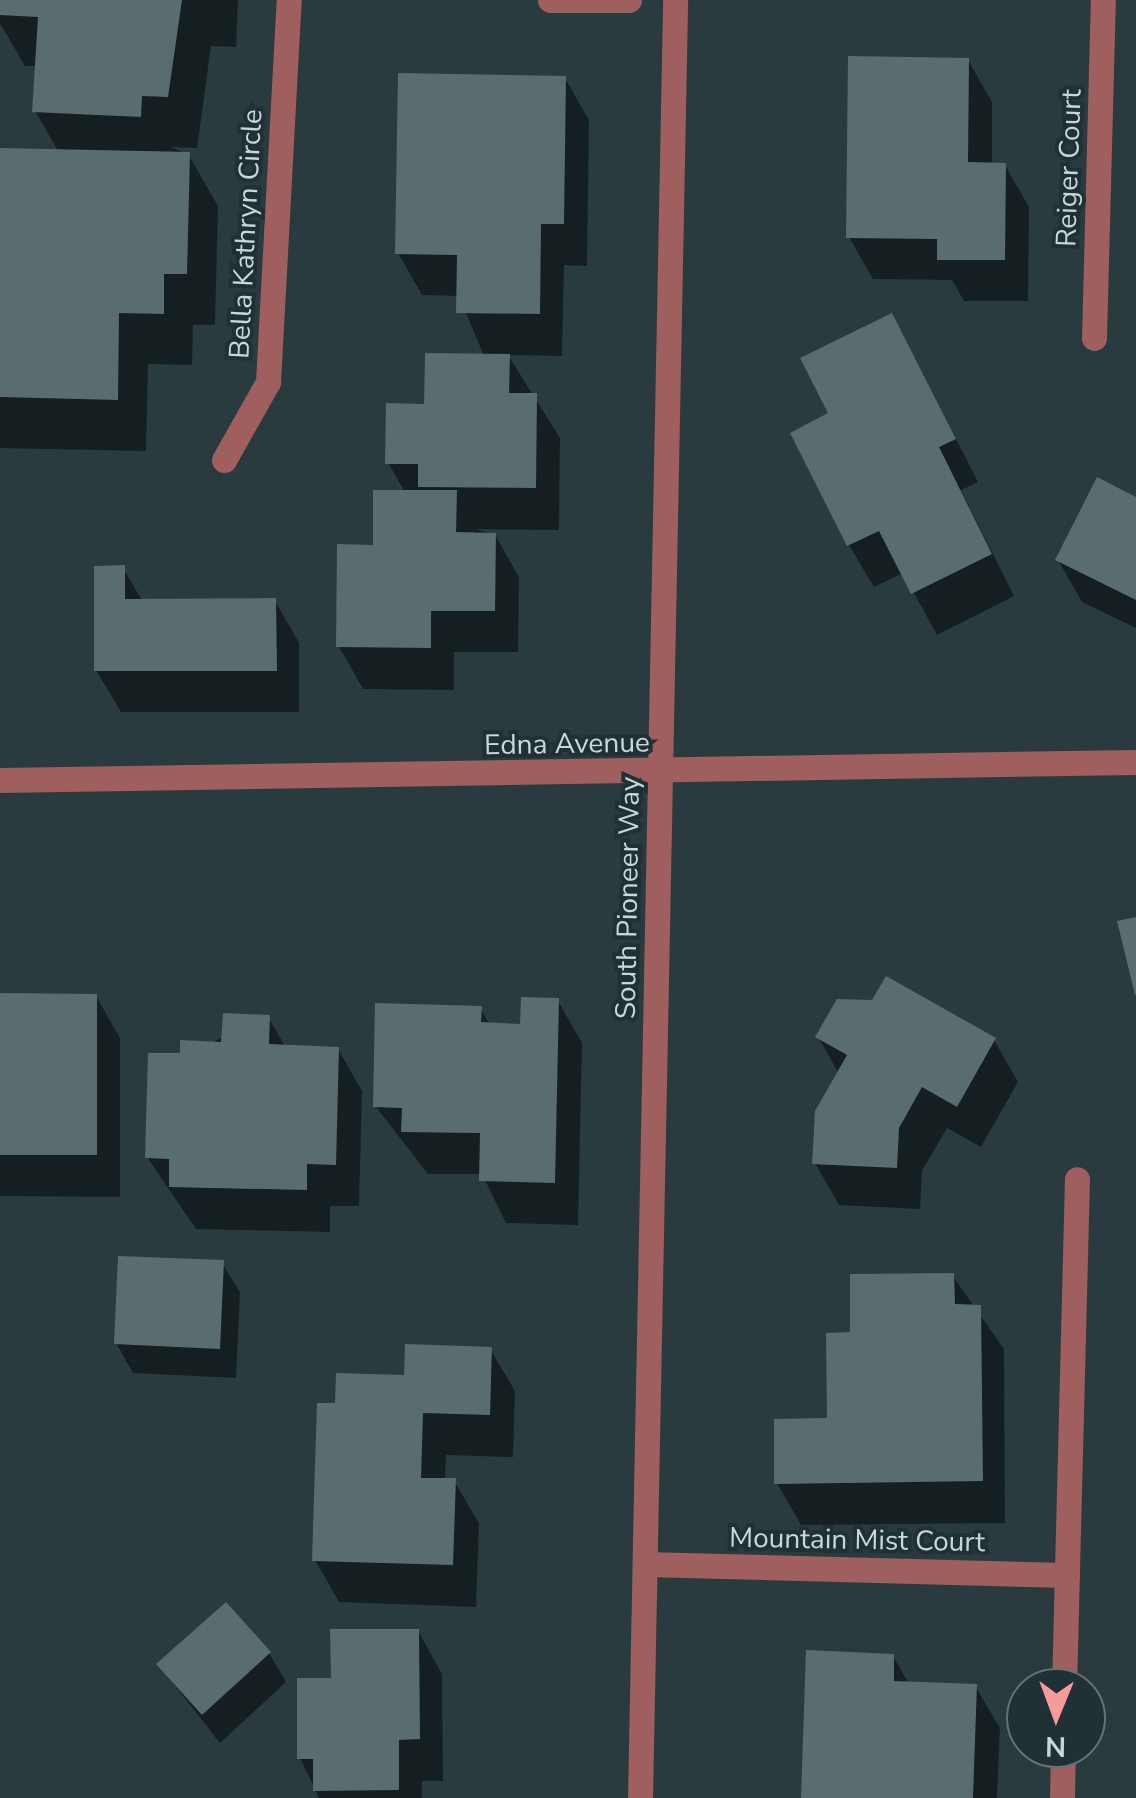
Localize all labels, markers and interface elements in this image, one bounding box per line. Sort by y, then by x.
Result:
street label: Reiger Court [1049,88,1089,248]
street label: Bella Kathryn Circle [223,108,269,360]
street label: Edna Avenue [484,726,650,762]
street label: South Pioneer Way [609,777,647,1019]
street label: Mountain Mist Court [729,1521,985,1559]
north arrow [1006,1668,1106,1768]
text: N [1045,1727,1066,1765]

